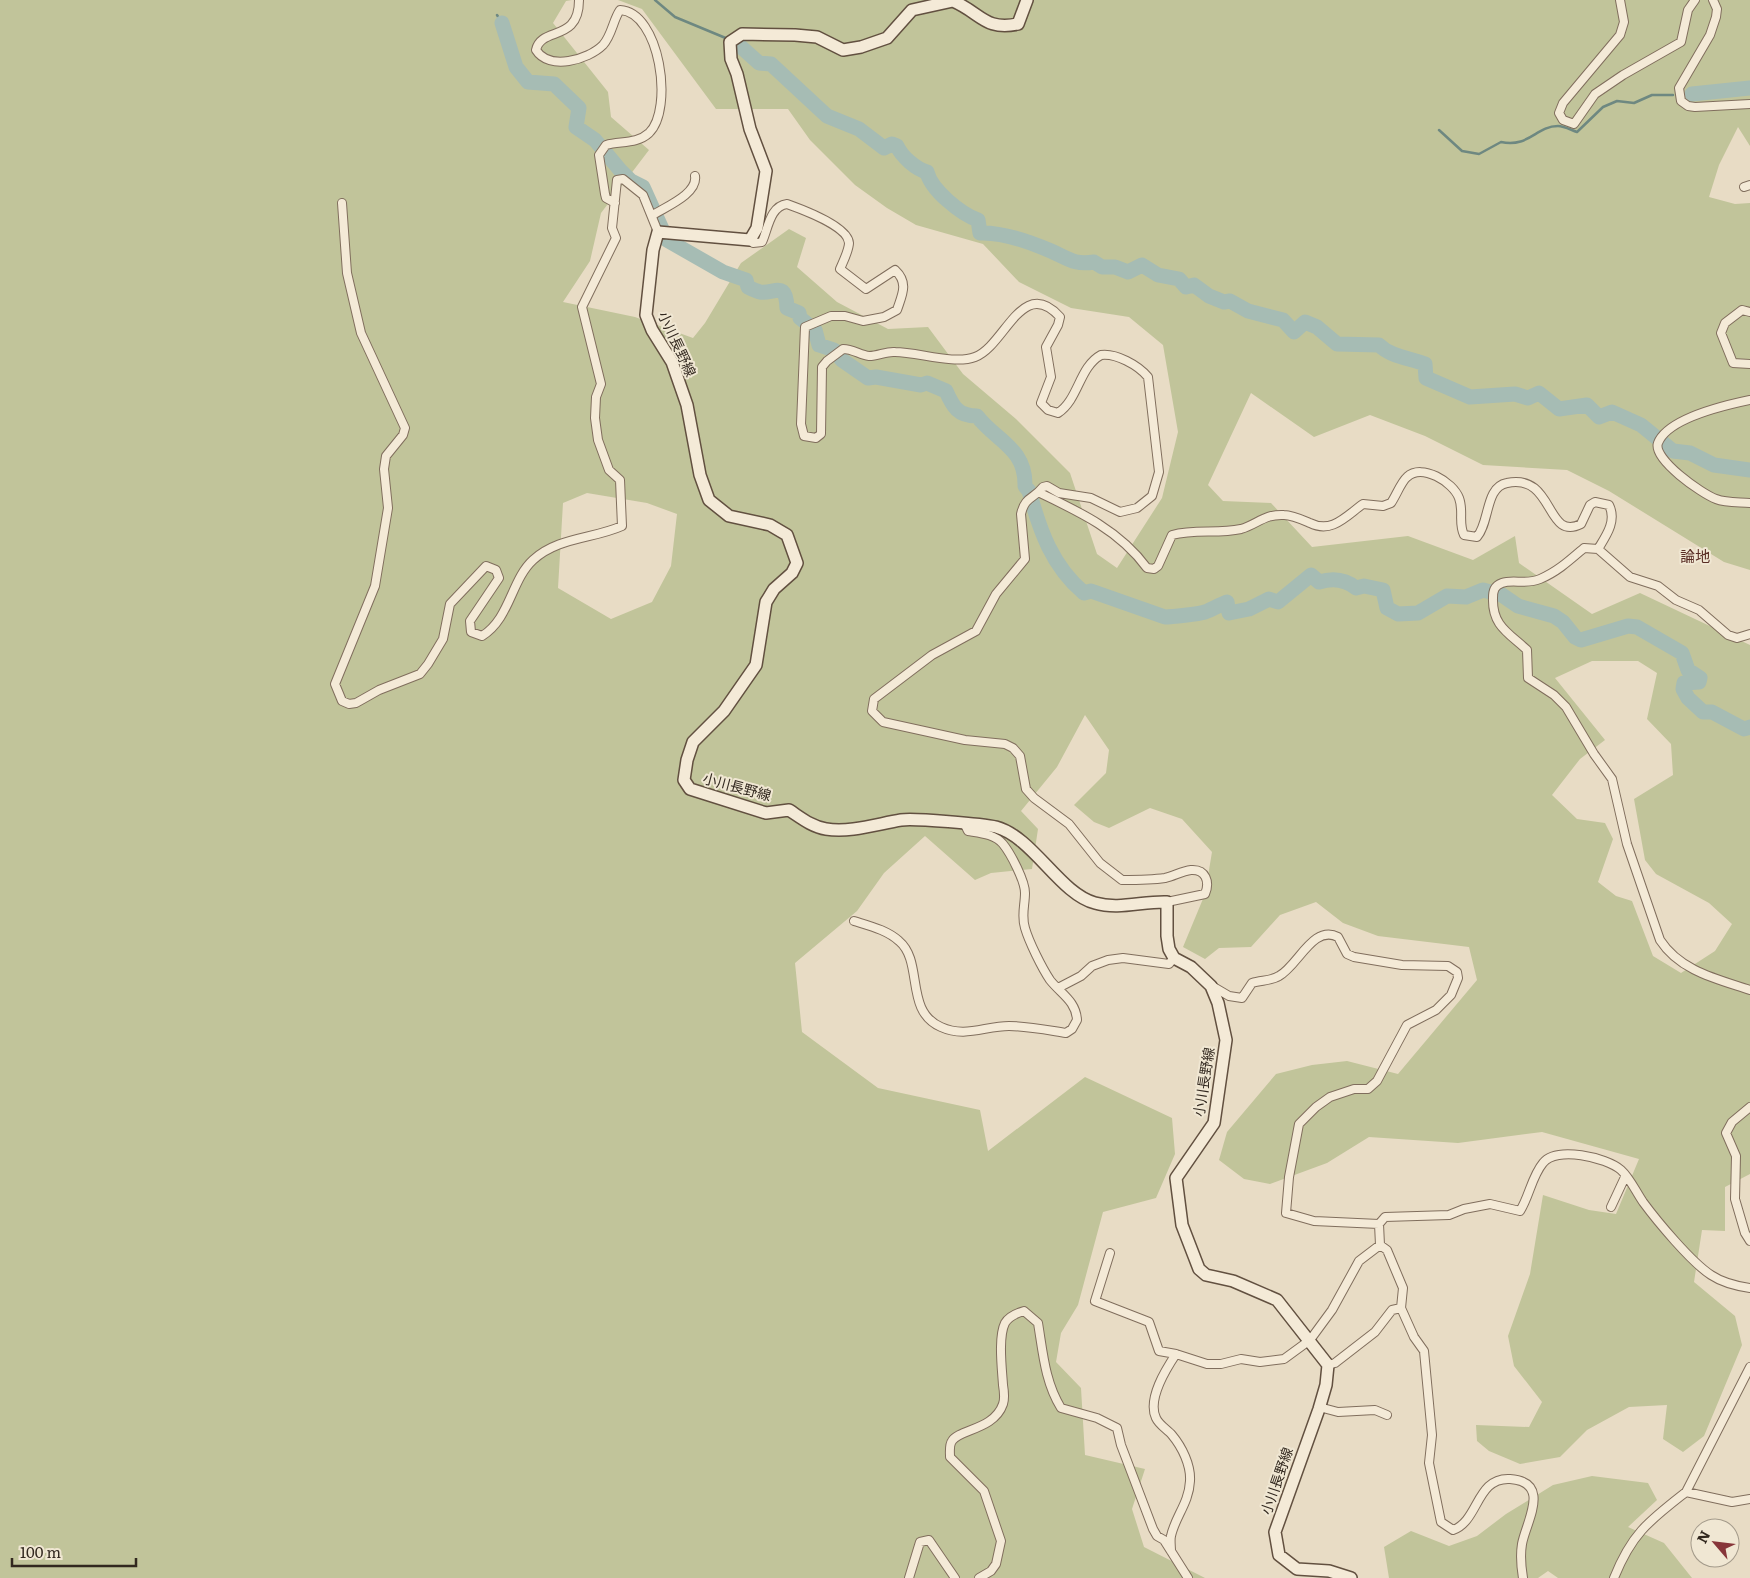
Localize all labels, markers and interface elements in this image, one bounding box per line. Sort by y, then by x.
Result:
street label: 小川長野線 [654,308,702,380]
district label: 論地 [1680,544,1710,567]
street label: 小川長野線 [701,767,774,805]
street label: 小川長野線 [1188,1046,1218,1118]
street label: 小川長野線 [1255,1444,1297,1517]
north arrow [1690,1518,1740,1568]
text: N [1691,1526,1714,1546]
scale bar [12,1536,136,1568]
text: 100 m [20,1540,61,1563]

